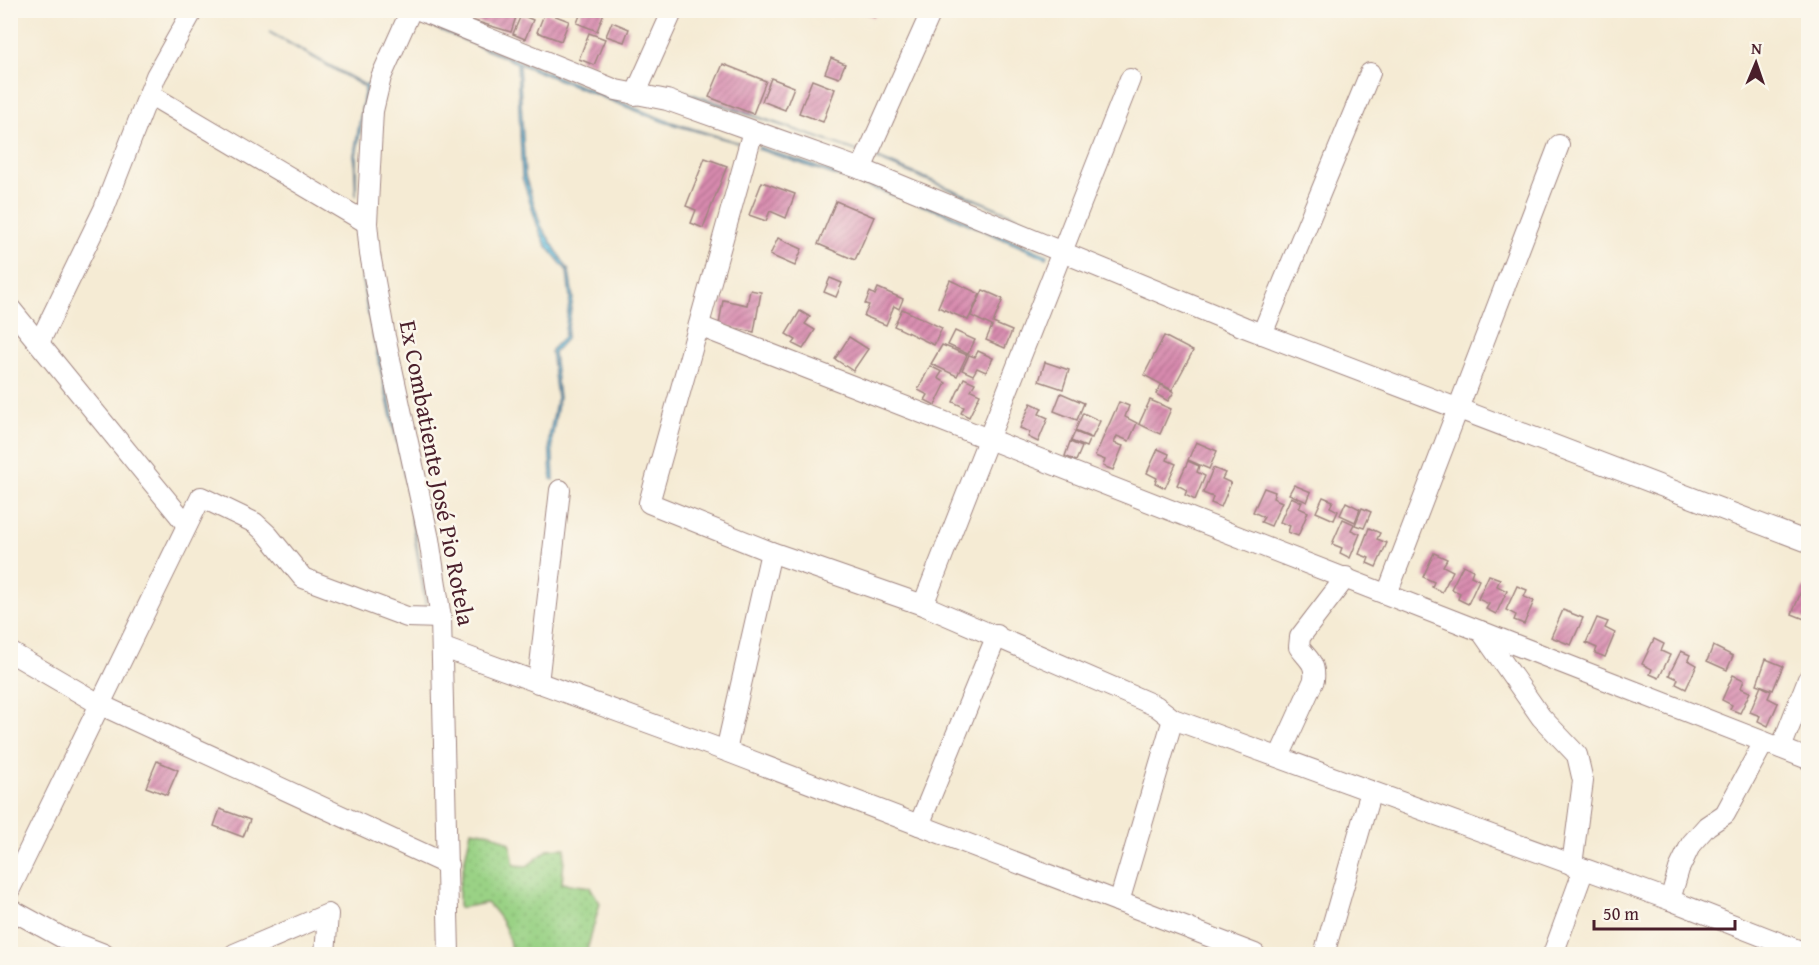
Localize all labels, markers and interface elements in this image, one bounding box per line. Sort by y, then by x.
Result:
north arrow [1726,33,1786,93]
text: N [1751,36,1763,60]
street label: Ex Combatiente José Pio Rotela [391,317,484,629]
scale bar [1594,893,1735,931]
text: 50 m [1603,900,1639,927]

